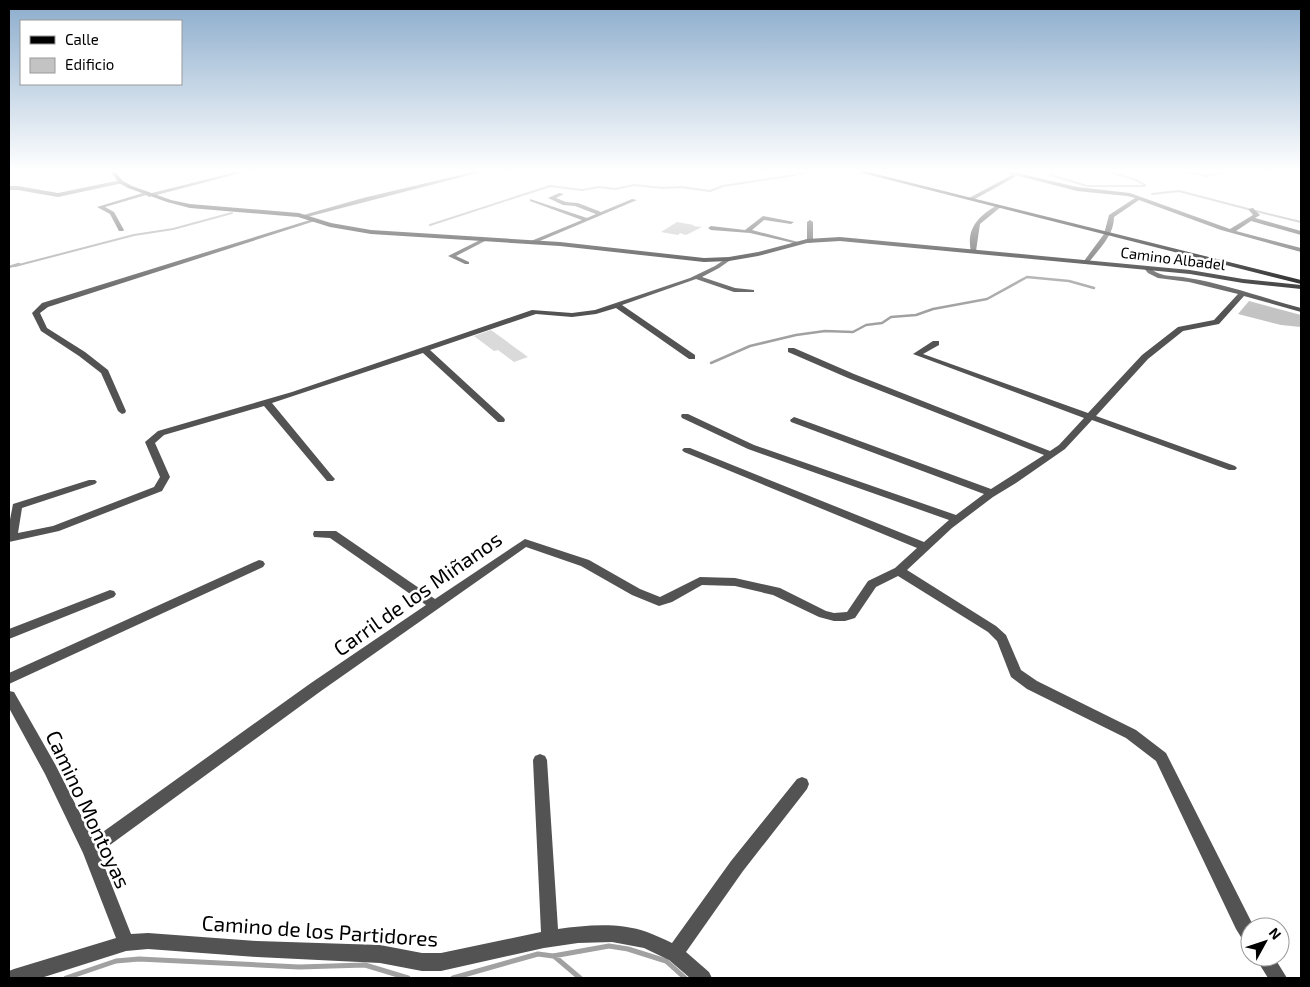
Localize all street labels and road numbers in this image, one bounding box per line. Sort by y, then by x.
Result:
street label: Camino Albadel [1120,243,1227,273]
street label: Carril de los Miñanos [328,526,506,660]
street label: Camino Montoyas [41,726,137,892]
street label: Camino de los Partidores [201,909,439,951]

